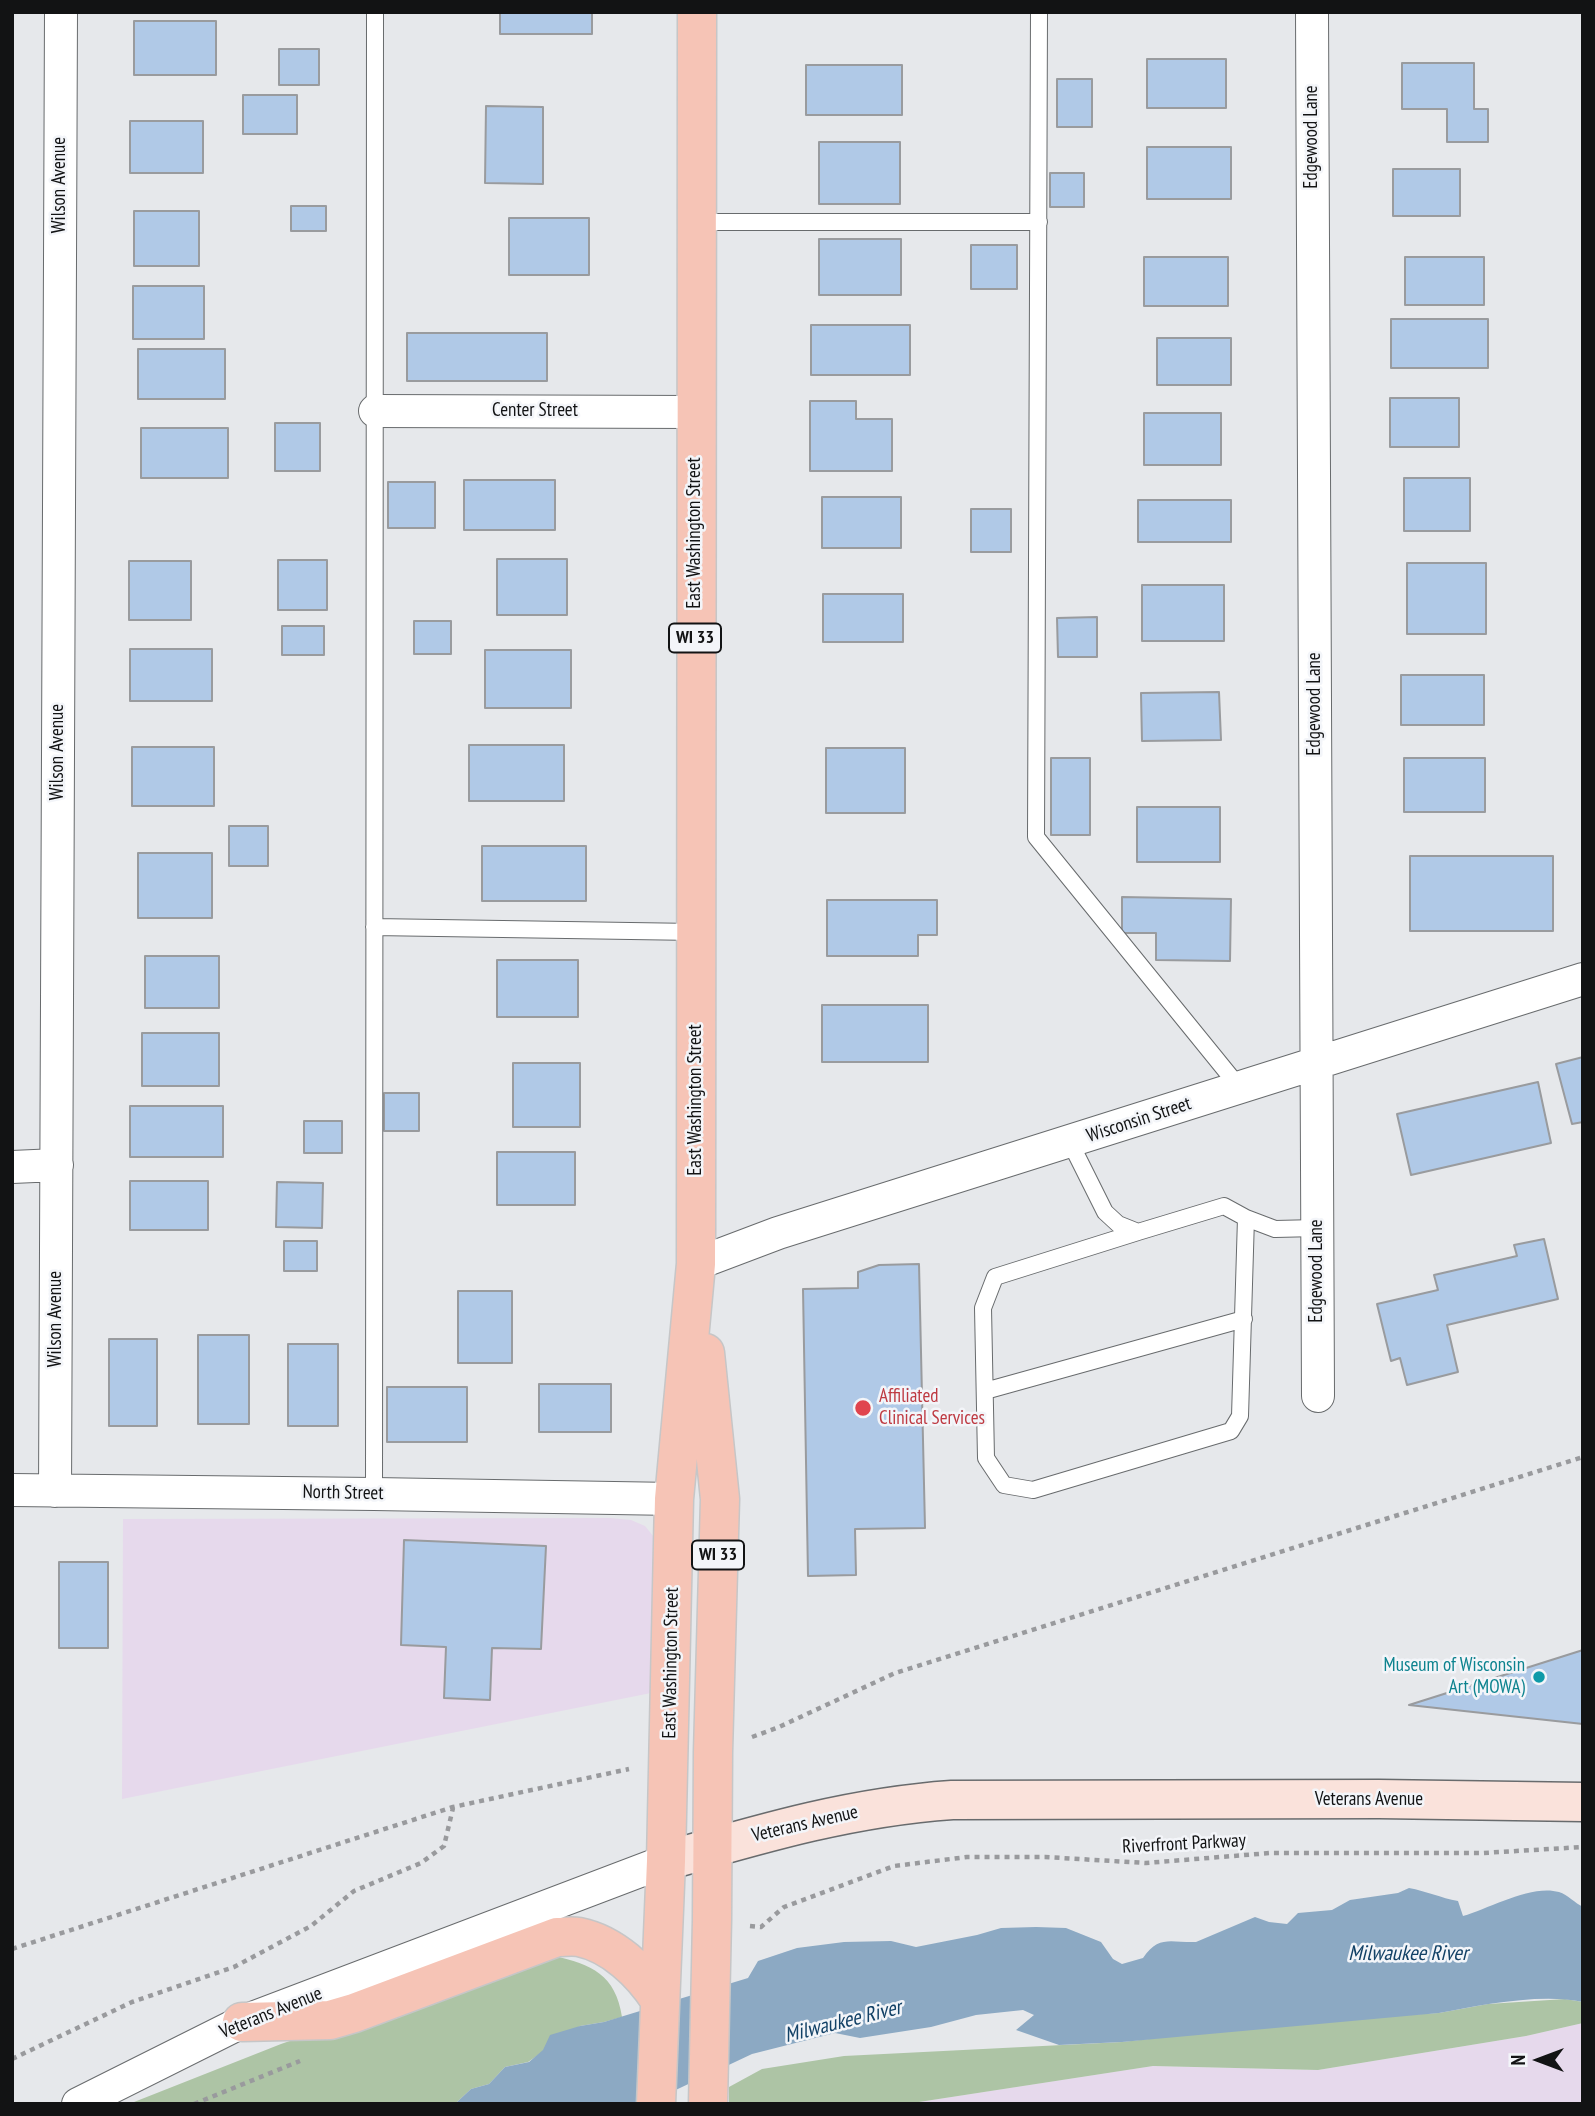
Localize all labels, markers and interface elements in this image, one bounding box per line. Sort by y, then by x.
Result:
street label: Edgewood Lane [1301,85,1323,189]
street label: Wilson Avenue [49,137,71,233]
street label: Center Street [492,400,578,422]
street label: East Washington Street [684,457,706,609]
road number: WI 33 [669,624,721,652]
street label: Edgewood Lane [1304,652,1326,756]
street label: Wilson Avenue [47,704,69,800]
street label: East Washington Street [685,1024,707,1176]
street label: Wisconsin Street [1084,1092,1194,1148]
street label: Edgewood Lane [1306,1219,1328,1323]
street label: Wilson Avenue [45,1271,67,1367]
place label: Affiliated Clinical Services [879,1386,985,1430]
marker: Affiliated Clinical Services [853,1398,873,1418]
street label: North Street [302,1481,384,1505]
road number: WI 33 [692,1540,744,1570]
street label: East Washington Street [658,1587,684,1739]
place label: Museum of Wisconsin Art (MOWA) [1384,1655,1525,1699]
marker: Museum of Wisconsin Art (MOWA) [1531,1669,1547,1685]
street label: Veterans Avenue [1315,1789,1423,1811]
street label: Veterans Avenue [750,1801,860,1847]
street label: Riverfront Parkway [1122,1829,1246,1859]
water label: Milwaukee River [1348,1941,1468,1967]
street label: Veterans Avenue [217,1982,325,2044]
water label: Milwaukee River [782,1995,904,2049]
north arrow [1504,2025,1574,2095]
text: N [1506,2055,1530,2065]

